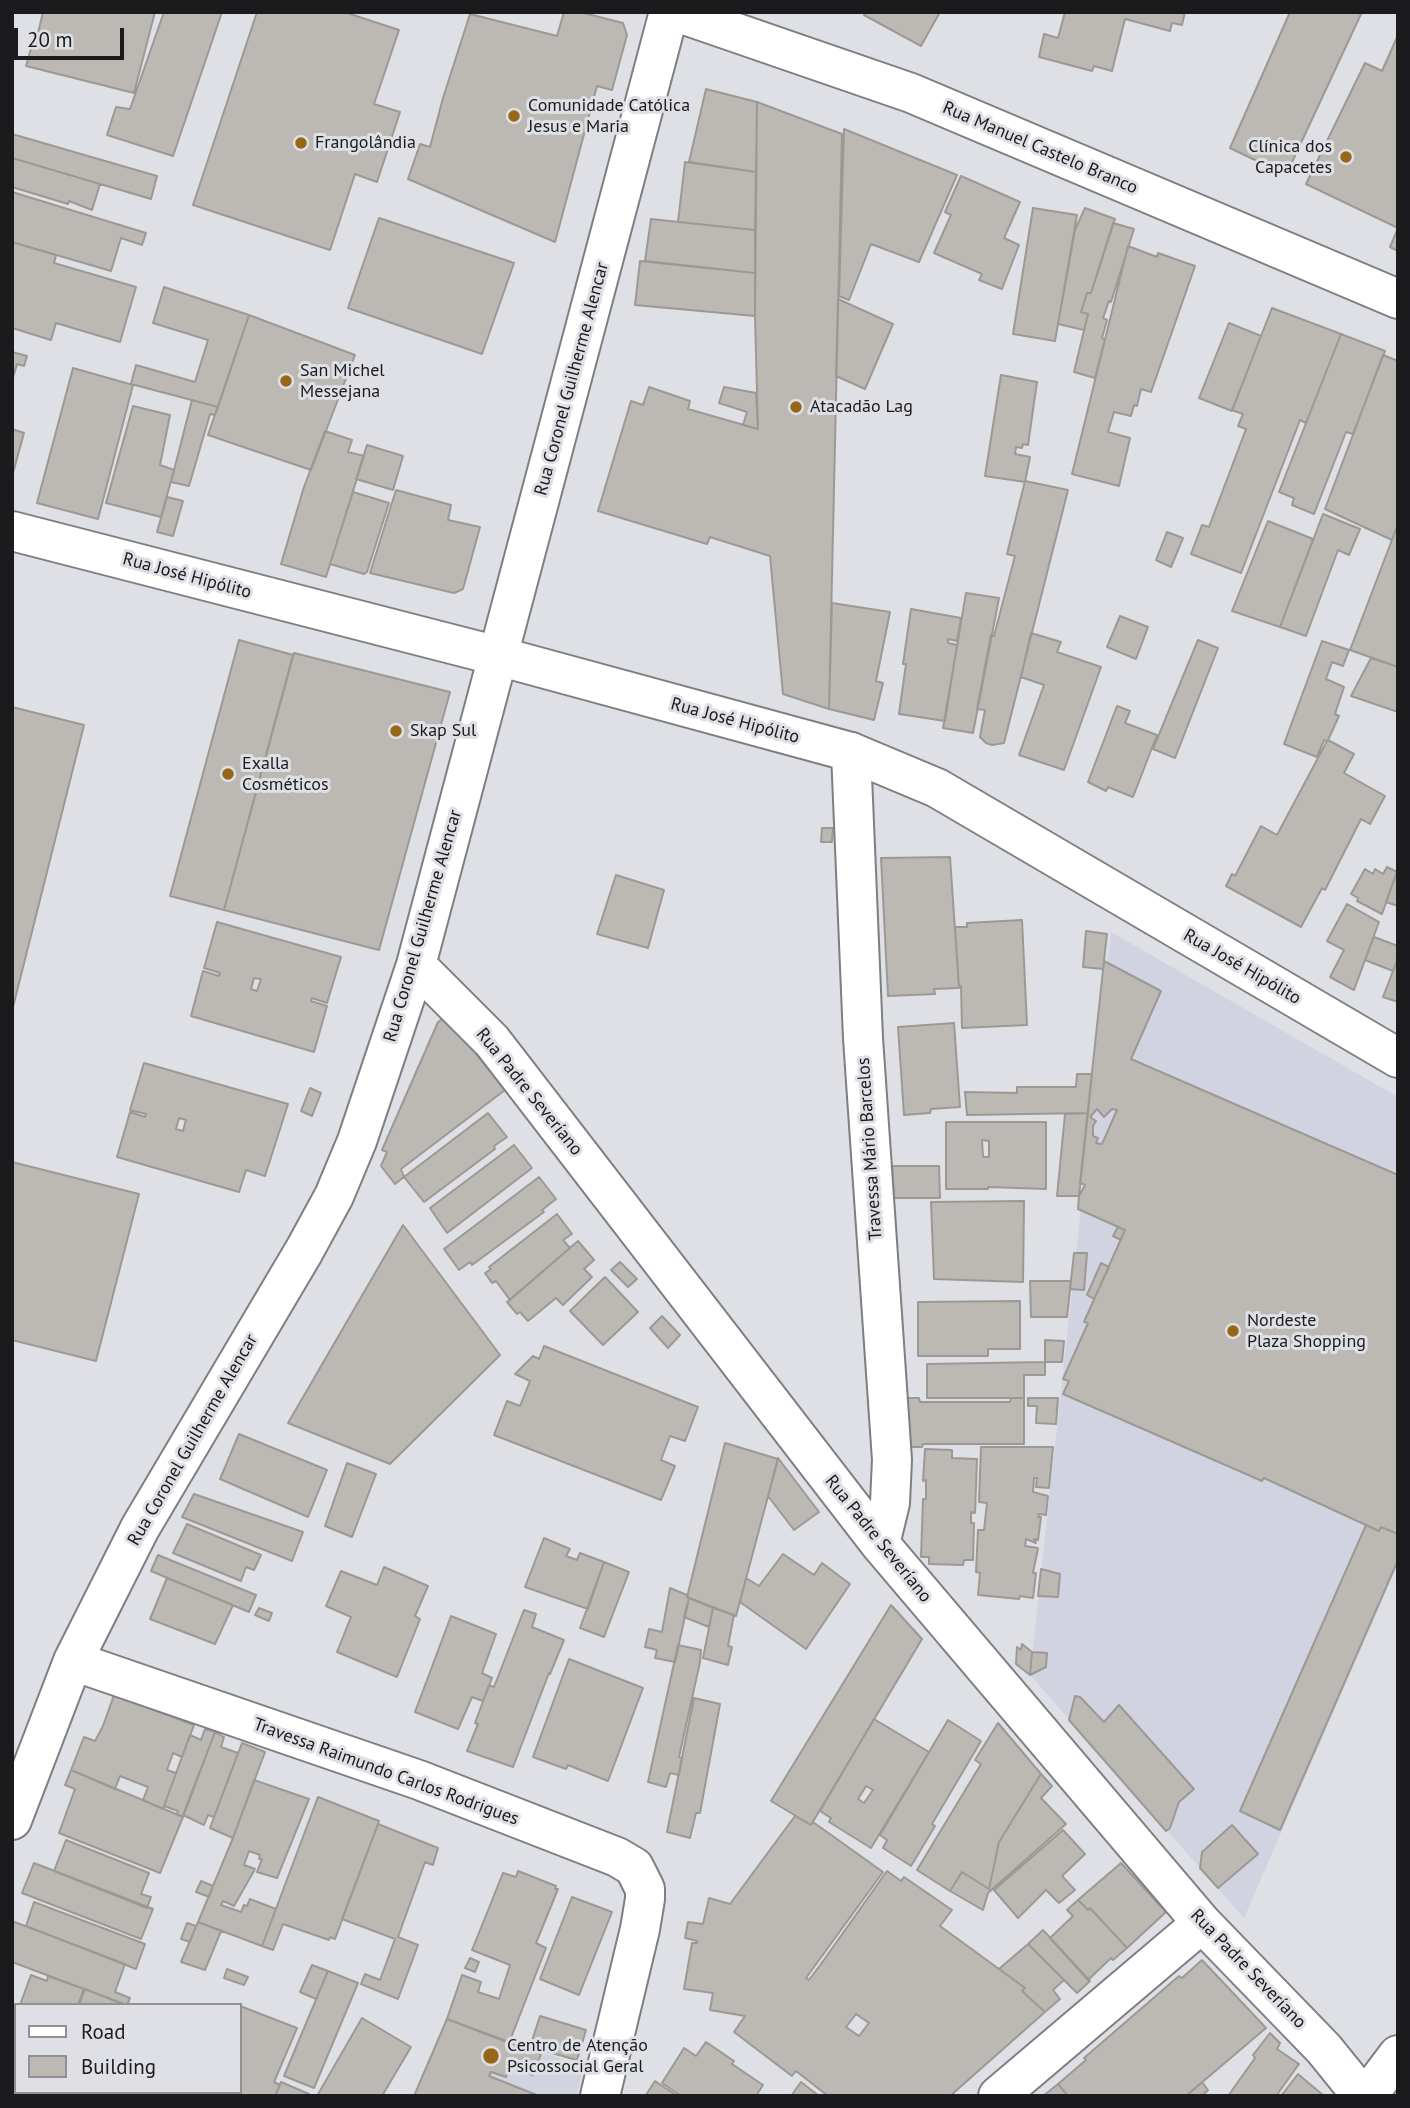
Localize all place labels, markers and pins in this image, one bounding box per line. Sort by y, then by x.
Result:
place label: Comunidade Católica Jesus e Maria [528,95,690,138]
marker: Comunidade Católica Jesus e Maria [506,108,522,124]
place label: Frangolândia [315,132,416,154]
marker: Frangolândia [293,135,309,151]
place label: Clínica dos Capacetes [1248,136,1332,178]
marker: Clínica dos Capacetes [1338,149,1354,165]
place label: San Michel Messejana [300,360,385,402]
marker: San Michel Messejana [278,373,294,389]
place label: Atacadão Lag [810,396,913,418]
marker: Atacadão Lag [788,399,804,415]
place label: Skap Sul [410,720,476,742]
marker: Skap Sul [388,723,404,739]
place label: Exalla Cosméticos [242,753,328,796]
marker: Exalla Cosméticos [220,766,236,782]
place label: Nordeste Plaza Shopping [1247,1310,1366,1352]
marker: Nordeste Plaza Shopping [1225,1323,1241,1339]
place label: Centro de Atenção Psicossocial Geral [507,2035,648,2078]
marker: Centro de Atenção Psicossocial Geral [481,2046,501,2066]

